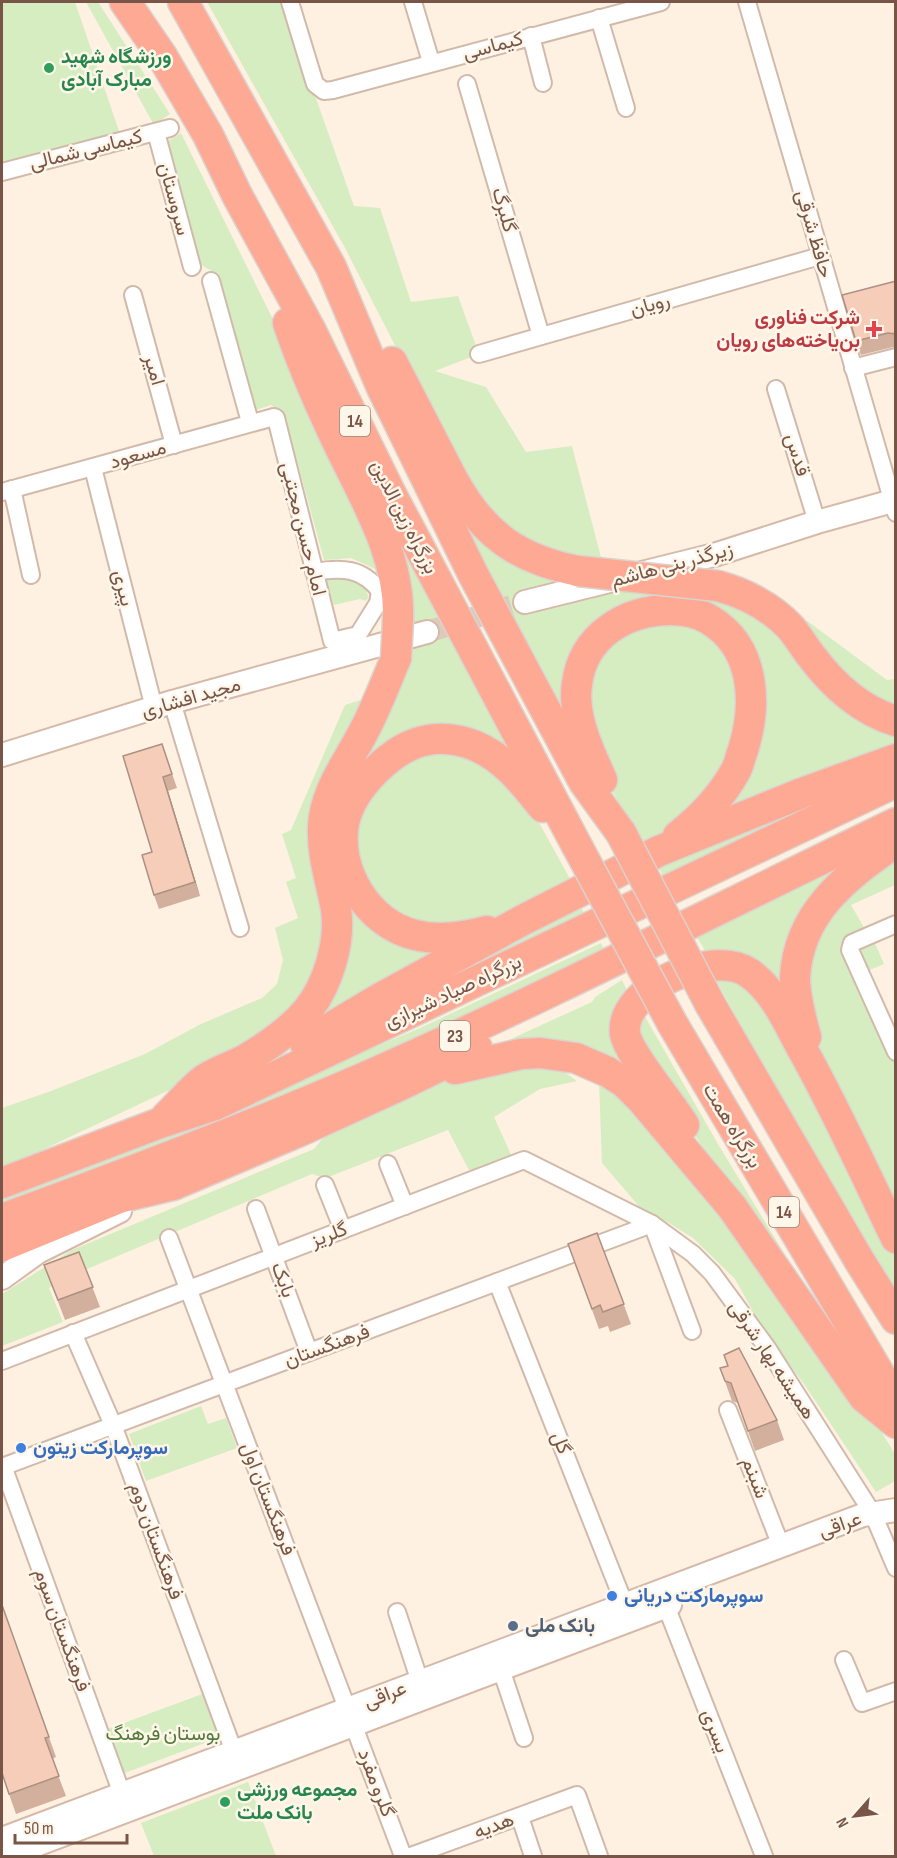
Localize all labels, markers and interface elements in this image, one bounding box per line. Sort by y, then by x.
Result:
street label: کیماسی [460,26,526,66]
place label: ورزشگاه شهید مبارک آبادی [61,45,171,92]
marker: ورزشگاه شهید مبارک آبادی [42,61,56,75]
street label: کیماسی شمالی [27,124,145,176]
street label: سروستان [153,160,195,238]
street label: گلبرگ [486,185,522,235]
street label: حافظ شرقی [790,187,838,281]
street label: رویان [627,288,673,322]
place label: شرکت فناوری بن‌یاخته‌های رویان [716,306,860,353]
marker: شرکت فناوری بن‌یاخته‌های رویان [865,320,883,338]
street label: امیر [138,351,170,388]
road number: 14 [340,406,370,436]
street label: قدس [779,431,815,479]
street label: مسعود [107,436,169,474]
street label: بزرگراه زین الدین [365,456,443,578]
street label: امام حسن مجتبی [275,460,331,598]
street label: زیرگذر بنی هاشم [608,537,736,593]
street label: پیری [106,567,139,609]
street label: مجید افشاری [139,672,243,724]
street label: بزرگراه صیاد شیرازی [381,950,525,1034]
road number: 23 [440,1021,470,1051]
street label: بزرگراه همت [697,1079,767,1173]
road number: 14 [769,1197,799,1227]
street label: گلریز [306,1217,351,1253]
street label: بابک [266,1259,300,1301]
street label: همیشه بهار شرقی [723,1296,821,1424]
street label: فرهنگستان [281,1319,373,1373]
street label: گل [546,1428,576,1458]
place label: سوپرمارکت زیتون [33,1436,168,1461]
street label: فرهنگستان اول [235,1439,301,1559]
marker: سوپرمارکت زیتون [14,1441,28,1455]
street label: شبنم [736,1454,774,1502]
street label: فرهنگستان دوم [124,1479,188,1603]
street label: عراقی [816,1507,864,1543]
street label: فرهنگستان سوم [29,1565,95,1695]
place label: سوپرمارکت دریانی [624,1584,763,1609]
marker: سوپرمارکت دریانی [605,1589,619,1603]
place label: بانک ملی [525,1614,595,1638]
marker: بانک ملی [506,1619,520,1633]
street label: عراقی [360,1676,410,1714]
street label: یسری [696,1706,734,1756]
park label: بوستان فرهنگ [106,1722,220,1746]
street label: گلرو مفرد [352,1746,400,1821]
place label: مجموعه ورزشی بانک ملت [237,1778,358,1825]
north arrow [825,1786,885,1846]
marker: مجموعه ورزشی بانک ملت [218,1795,232,1809]
scale bar [15,1807,128,1845]
street label: هدیه [471,1808,517,1844]
text: N [833,1814,853,1831]
text: 50 m [24,1818,54,1839]

